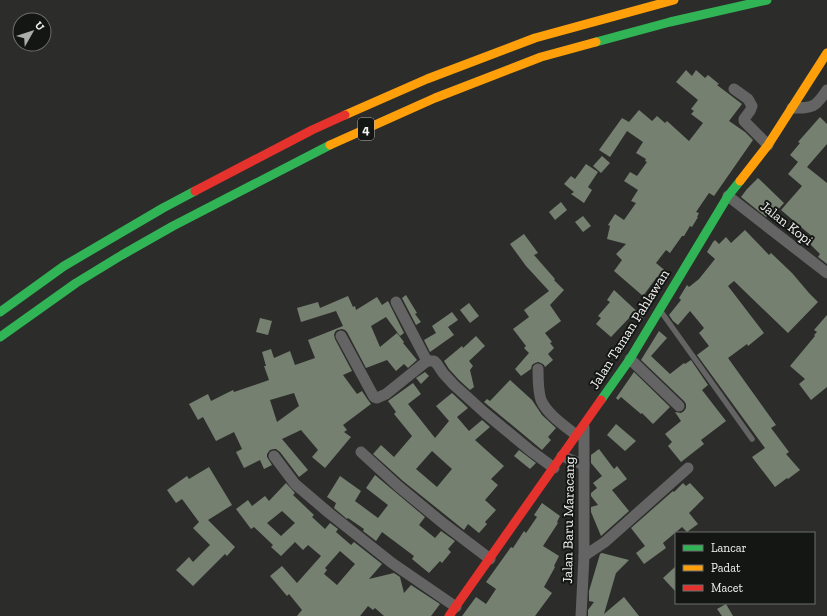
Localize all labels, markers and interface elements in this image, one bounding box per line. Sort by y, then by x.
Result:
north arrow [12,12,52,52]
text: U [32,19,47,33]
road number: 4 [358,118,374,140]
street label: Jalan Kopi [757,198,816,249]
street label: Jalan Taman Pahlawan [586,266,673,392]
street label: Jalan Baru Maracang [559,456,578,584]
legend [675,532,815,604]
text: Lancar [711,541,747,555]
text: Padat [711,561,741,575]
text: Macet [711,581,743,595]

